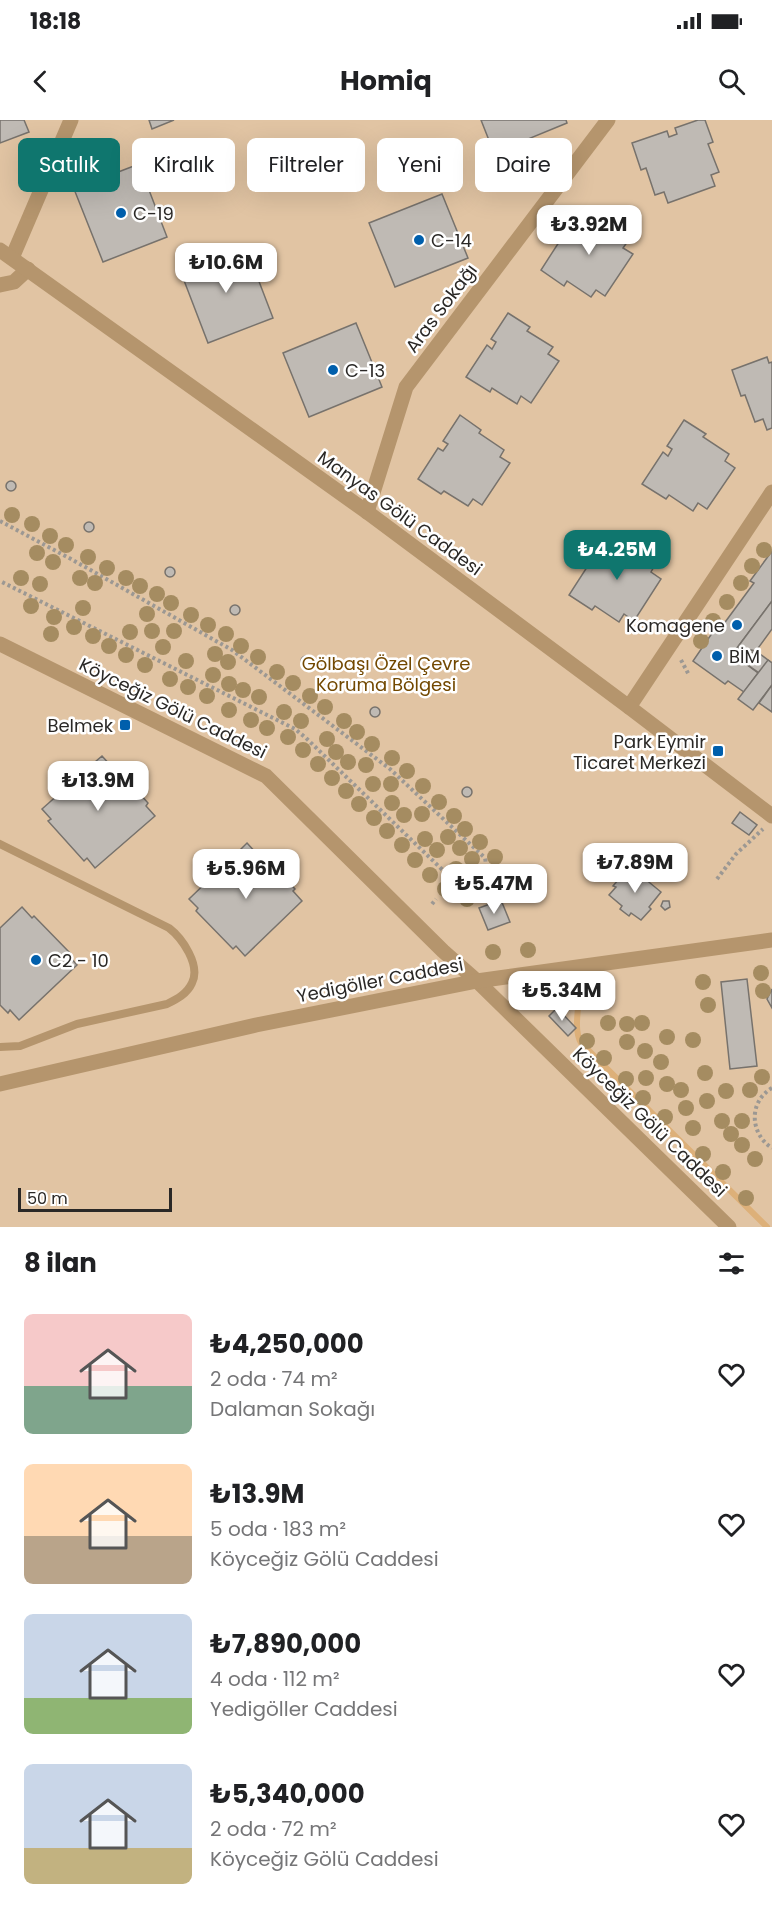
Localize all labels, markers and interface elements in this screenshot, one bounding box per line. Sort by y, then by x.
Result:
text: 18:18 [30,6,81,37]
text: Homiq [340,62,432,99]
icon: back [24,65,57,98]
icon: search [715,65,748,98]
chip: Satılık [18,138,120,192]
chip: Kiralık [132,138,235,192]
chip: Filtreler [247,138,365,192]
chip: Yeni [377,138,463,192]
chip: Daire [475,138,572,192]
place label: C-19 [133,201,174,226]
pin: ₺3.92M [540,205,638,256]
marker: C-19 [114,206,128,220]
text: ₺3.92M [551,210,627,238]
place label: C-14 [431,228,472,253]
marker: C-14 [412,233,426,247]
pin: ₺10.6M [177,243,275,294]
text: ₺10.6M [189,248,263,276]
street label: Aras Sokağı [399,258,483,358]
place label: C-13 [345,358,385,383]
marker: C-13 [326,363,340,377]
street label: Manyas Gölü Caddesi [313,445,487,581]
pin: ₺4.25M [568,530,666,581]
text: ₺4.25M [578,535,656,563]
place label: Komagene [626,613,725,638]
marker: Komagene [730,618,744,632]
place label: BİM [729,644,760,669]
marker: BİM [710,649,724,663]
park label: Gölbaşı Özel Çevre Koruma Bölgesi [302,651,470,697]
street label: Köyceğiz Gölü Caddesi [75,652,271,764]
place label: Belmek [47,713,114,738]
marker: Belmek [118,718,132,732]
place label: Park Eymir Ticaret Merkezi [573,729,706,775]
marker: Park Eymir Ticaret Merkezi [711,744,725,758]
pin: ₺13.9M [49,761,147,812]
text: ₺13.9M [62,766,134,794]
pin: ₺7.89M [586,843,684,894]
text: ₺7.89M [597,848,673,876]
pin: ₺5.96M [197,849,295,900]
text: ₺5.96M [207,854,285,882]
pin: ₺5.47M [445,864,543,915]
text: ₺5.47M [455,869,533,897]
place label: C2 - 10 [48,948,109,973]
street label: Yedigöller Caddesi [295,952,465,1008]
marker: C2 - 10 [29,953,43,967]
pin: ₺5.34M [513,971,611,1022]
text: ₺5.34M [522,976,602,1004]
street label: Köyceğiz Gölü Caddesi [567,1042,733,1202]
scale bar [18,1185,172,1212]
text: 50 m [27,1187,68,1210]
text: 8 ilan [24,1245,97,1281]
icon: filters [715,1247,748,1280]
text: ₺4,250,000 [210,1326,364,1362]
icon: home [72,1338,144,1410]
icon: heart [715,1358,748,1391]
text: 2 oda · 74 m² [210,1365,338,1393]
text: Dalaman Sokağı [210,1395,375,1423]
text: ₺13.9M [210,1476,304,1512]
icon: home [72,1488,144,1560]
icon: heart [715,1508,748,1541]
text: 5 oda · 183 m² [210,1515,346,1543]
text: Köyceğiz Gölü Caddesi [210,1545,439,1573]
text: ₺7,890,000 [210,1626,361,1662]
icon: home [72,1638,144,1710]
icon: heart [715,1658,748,1691]
text: 4 oda · 112 m² [210,1665,340,1693]
text: Yedigöller Caddesi [210,1695,398,1723]
text: ₺5,340,000 [210,1776,365,1812]
icon: home [72,1788,144,1860]
icon: heart [715,1808,748,1841]
text: 2 oda · 72 m² [210,1815,337,1843]
text: Köyceğiz Gölü Caddesi [210,1845,439,1873]

